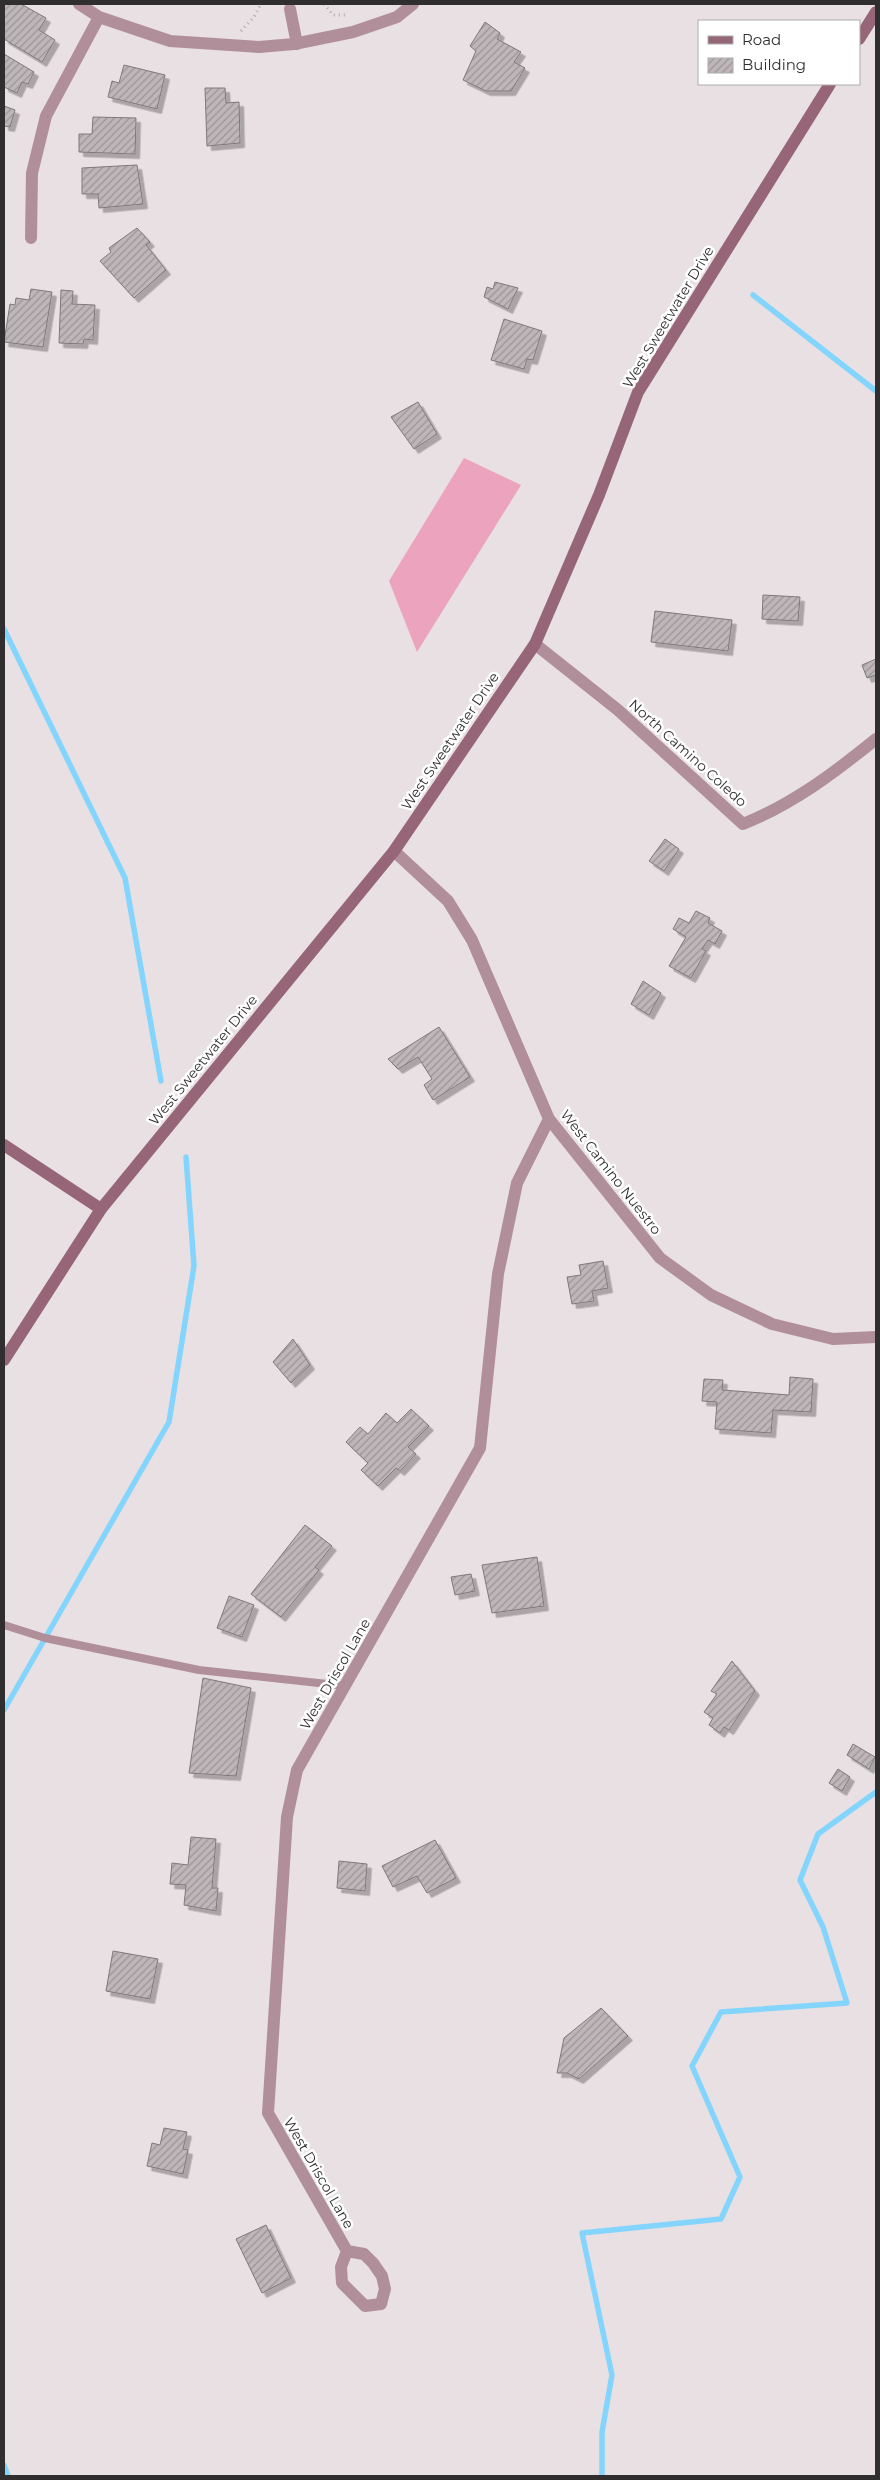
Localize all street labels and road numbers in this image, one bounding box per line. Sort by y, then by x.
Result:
street label: West Sweetwater Drive [618,243,718,391]
street label: West Sweetwater Drive [397,669,503,813]
street label: North Camino Coledo [625,695,751,811]
street label: West Sweetwater Drive [145,991,261,1129]
street label: West Camino Nuestro [556,1106,666,1238]
street label: West Driscol Lane [296,1615,374,1733]
street label: West Driscol Lane [280,2114,358,2232]

